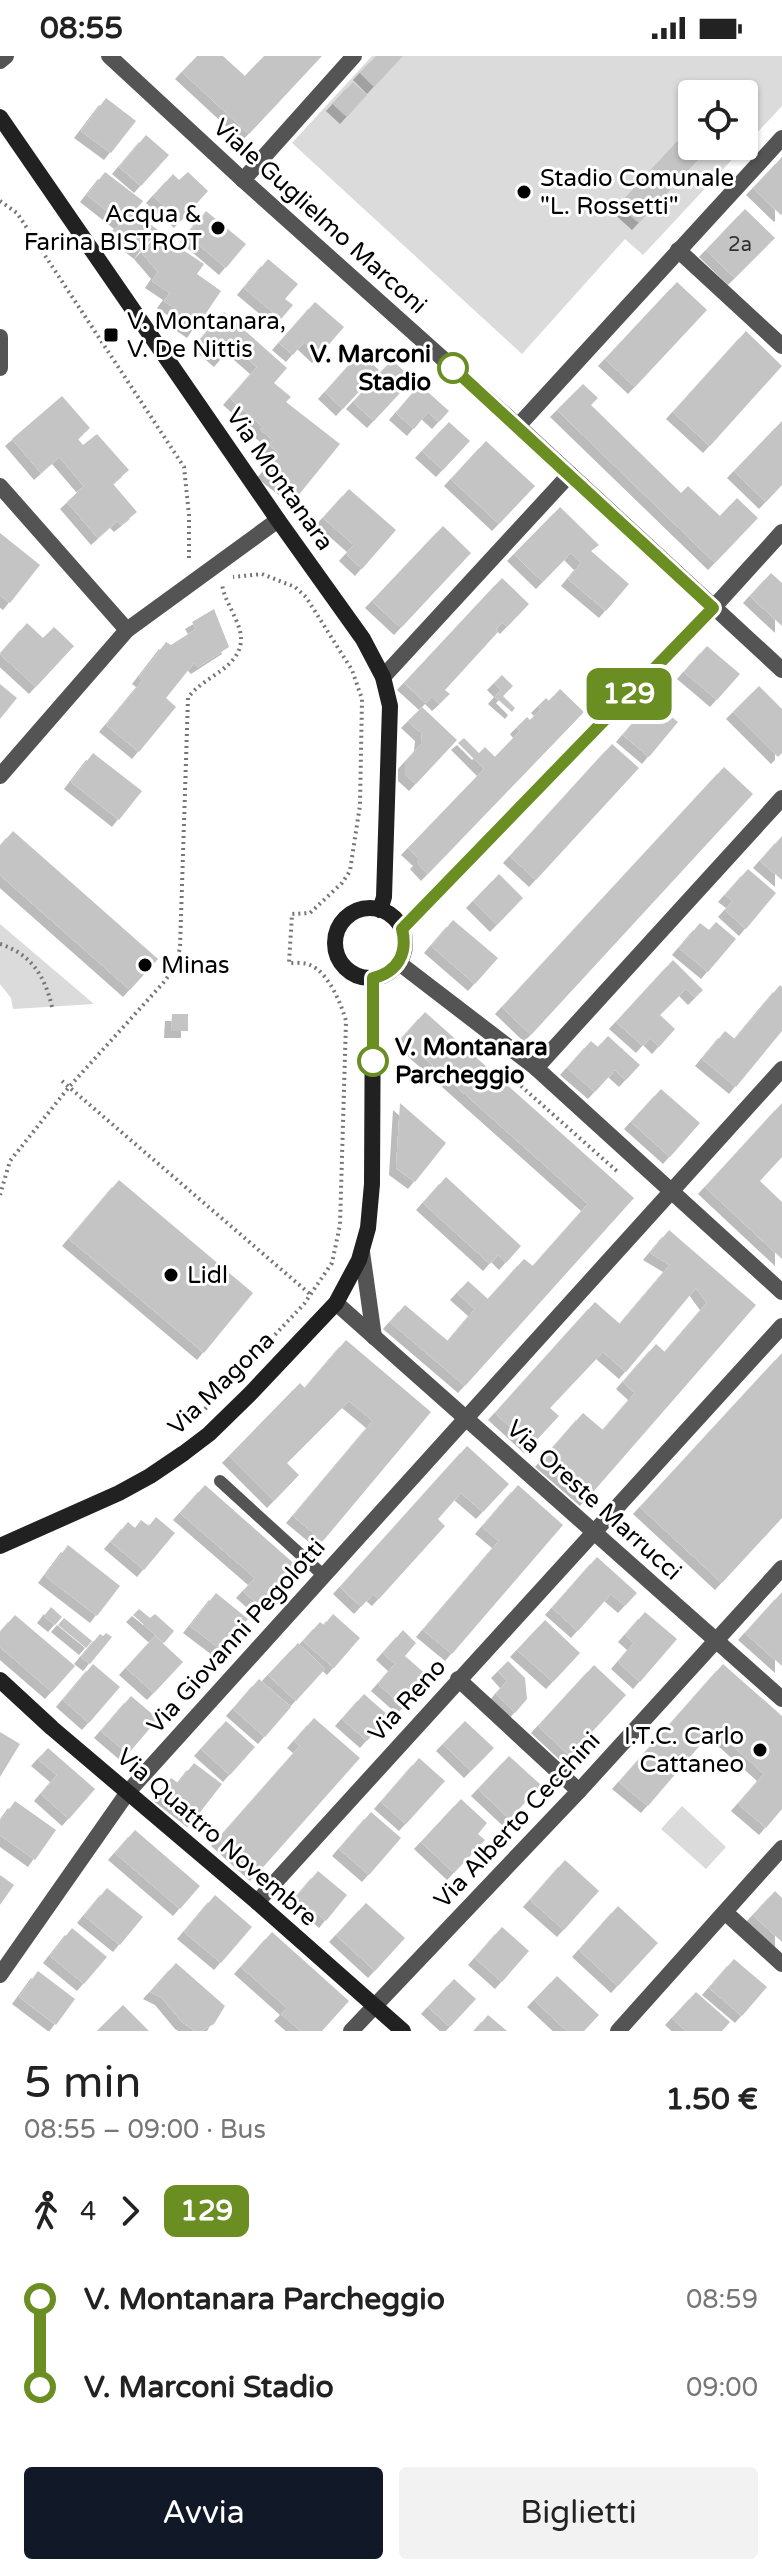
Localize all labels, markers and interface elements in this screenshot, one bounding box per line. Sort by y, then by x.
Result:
text: 08:55 [40,10,123,47]
map controls [678,80,758,160]
button: locate [678,80,758,160]
street label: Viale Guglielmo Marconi [207,113,432,320]
place label: Stadio Comunale "L. Rossetti" [540,164,734,221]
marker: Stadio Comunale "L. Rossetti" [515,183,533,201]
place label: Acqua & Farina BISTROT [24,200,202,257]
marker: Acqua & Farina BISTROT [209,219,227,237]
house number: 2a [728,233,752,257]
place label: V. Montanara, V. De Nittis [127,307,286,364]
marker: V. Montanara, V. De Nittis [102,326,120,344]
place label: V. Marconi Stadio [310,340,431,397]
marker: V. Marconi Stadio [438,353,468,383]
street label: Via Montanara [220,402,339,556]
line badge: 129 [583,668,675,720]
text: 129 [603,677,655,711]
place label: Minas [161,951,230,980]
marker: Minas [136,956,154,974]
place label: V. Montanara Parcheggio [395,1033,548,1090]
marker: V. Montanara Parcheggio [358,1046,388,1076]
place label: Lidl [187,1261,228,1290]
marker: Lidl [162,1266,180,1284]
street label: Via Magona [162,1325,281,1441]
street label: Via Oreste Marrucci [500,1414,687,1586]
street label: Via Giovanni Pegolotti [141,1533,331,1740]
street label: Via Reno [362,1653,452,1748]
place label: I.T.C. Carlo Cattaneo [624,1722,744,1779]
street label: Via Alberto Cecchini [428,1726,606,1914]
marker: I.T.C. Carlo Cattaneo [751,1741,769,1759]
street label: Via Quattro Novembre [110,1742,323,1932]
text: 5 min [24,2057,141,2110]
text: 1.50 € [665,2081,758,2118]
text: 08:55 – 09:00 · Bus [24,2114,266,2145]
icon: walk [24,2189,68,2233]
icon: forward [108,2189,152,2233]
text: 129 [180,2194,233,2228]
text: 4 [80,2196,96,2227]
text: V. Montanara Parcheggio [84,2281,445,2318]
text: 08:59 [686,2284,758,2315]
text: V. Marconi Stadio [84,2369,334,2406]
text: 09:00 [686,2372,758,2403]
button: Avvia [24,2467,383,2559]
button: Biglietti [399,2467,758,2559]

